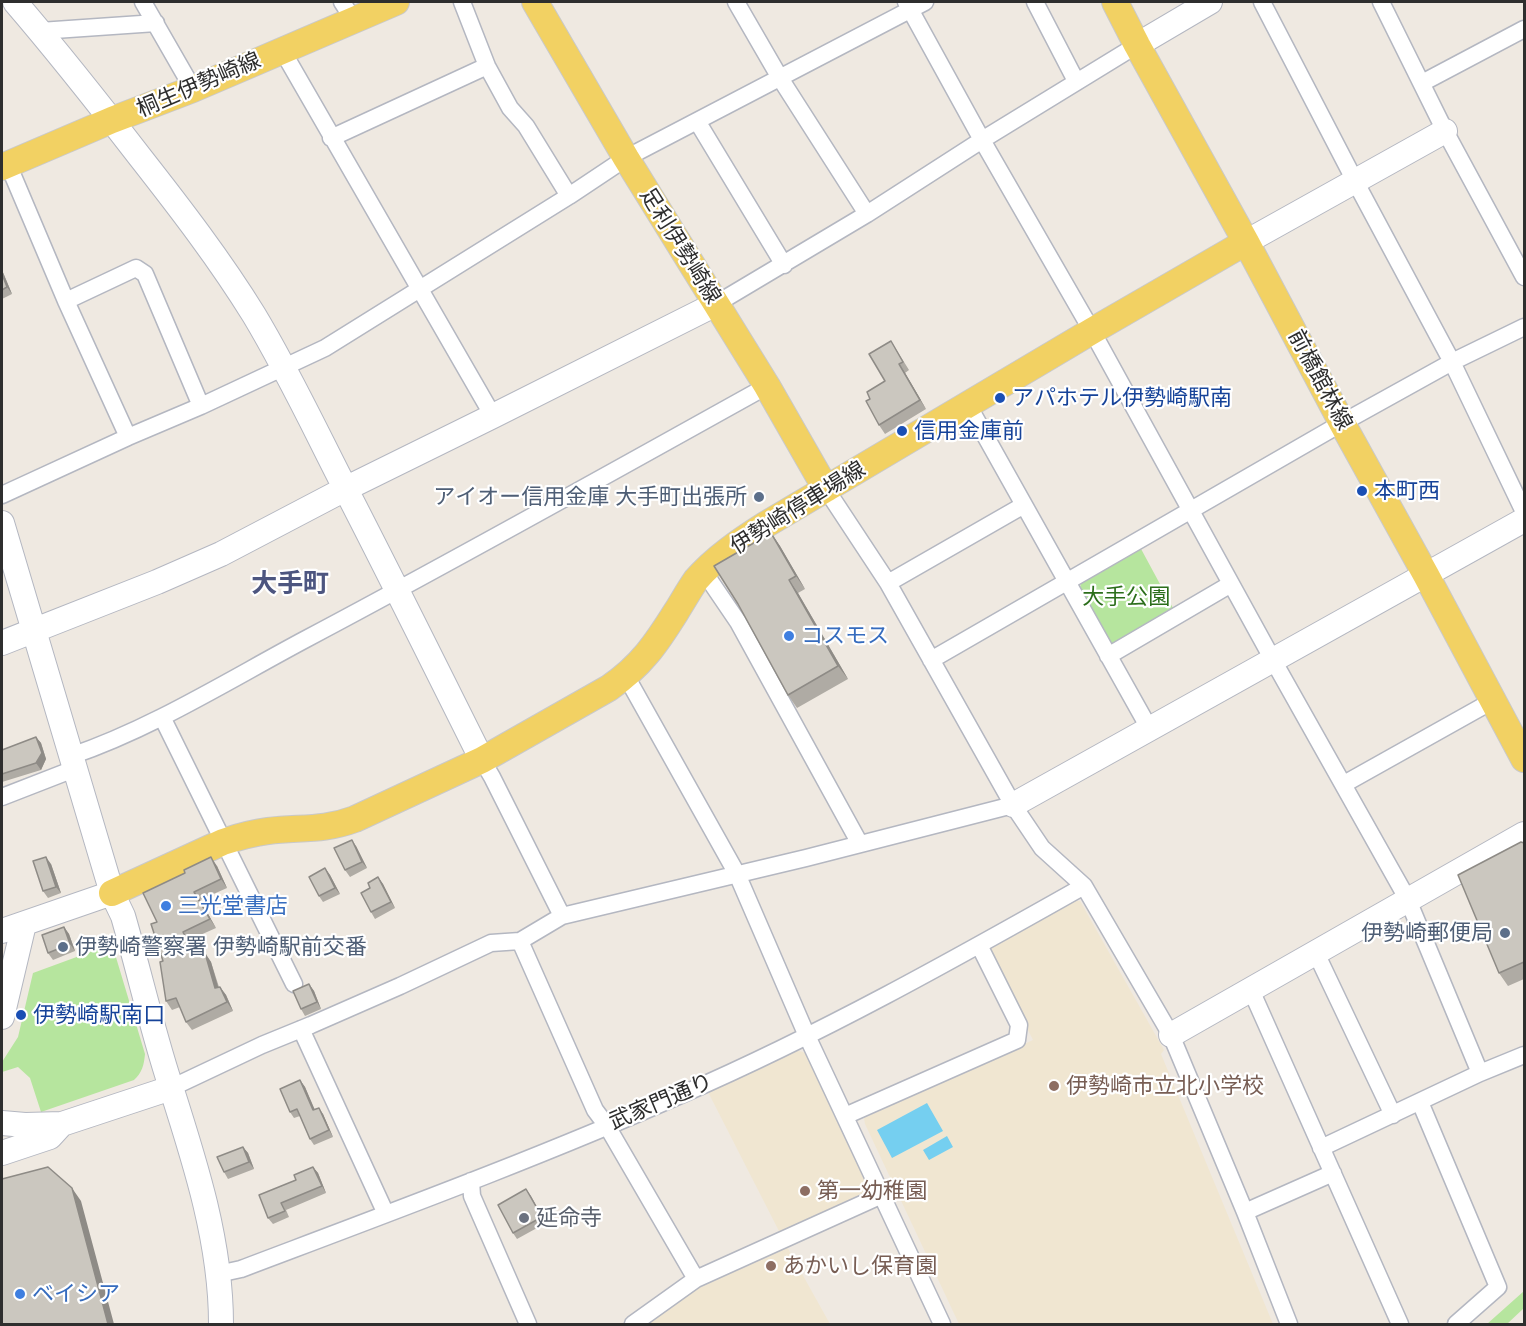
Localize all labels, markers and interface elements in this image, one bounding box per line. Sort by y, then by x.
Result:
street label: 桐生伊勢崎線 [133,47,265,123]
street label: 足利伊勢崎線 [634,183,726,309]
street label: 前橋館林線 [1283,325,1357,435]
place label: アパホテル伊勢崎駅南 [1012,385,1232,411]
marker: アパホテル伊勢崎駅南 [993,391,1007,405]
place label: 信用金庫前 [914,418,1024,444]
marker: 信用金庫前 [895,424,909,438]
street label: 伊勢崎停車場線 [726,456,870,560]
place label: 本町西 [1374,478,1440,504]
place label: アイオー信用金庫 大手町出張所 [433,484,747,510]
marker: 本町西 [1355,484,1369,498]
marker: アイオー信用金庫 大手町出張所 [752,490,766,504]
district label: 大手町 [251,568,329,600]
park label: 大手公園 [1082,584,1170,610]
place label: コスモス [801,623,889,649]
marker: コスモス [782,629,796,643]
place label: 三光堂書店 [178,893,288,919]
marker: 三光堂書店 [159,899,173,913]
place label: 伊勢崎郵便局 [1361,920,1493,946]
marker: 伊勢崎郵便局 [1498,926,1512,940]
place label: 伊勢崎警察署 伊勢崎駅前交番 [75,934,367,960]
marker: 伊勢崎警察署 伊勢崎駅前交番 [56,940,70,954]
place label: 伊勢崎駅南口 [33,1002,165,1028]
marker: 伊勢崎駅南口 [14,1008,28,1022]
street label: 武家門通り [605,1068,717,1136]
place label: 伊勢崎市立北小学校 [1066,1073,1264,1099]
marker: 伊勢崎市立北小学校 [1047,1079,1061,1093]
place label: 第一幼稚園 [817,1178,927,1204]
marker: 第一幼稚園 [798,1184,812,1198]
place label: 延命寺 [536,1205,602,1231]
marker: 延命寺 [517,1211,531,1225]
place label: あかいし保育園 [783,1253,937,1279]
marker: あかいし保育園 [764,1259,778,1273]
place label: ベイシア [32,1281,120,1307]
marker: ベイシア [13,1287,27,1301]

